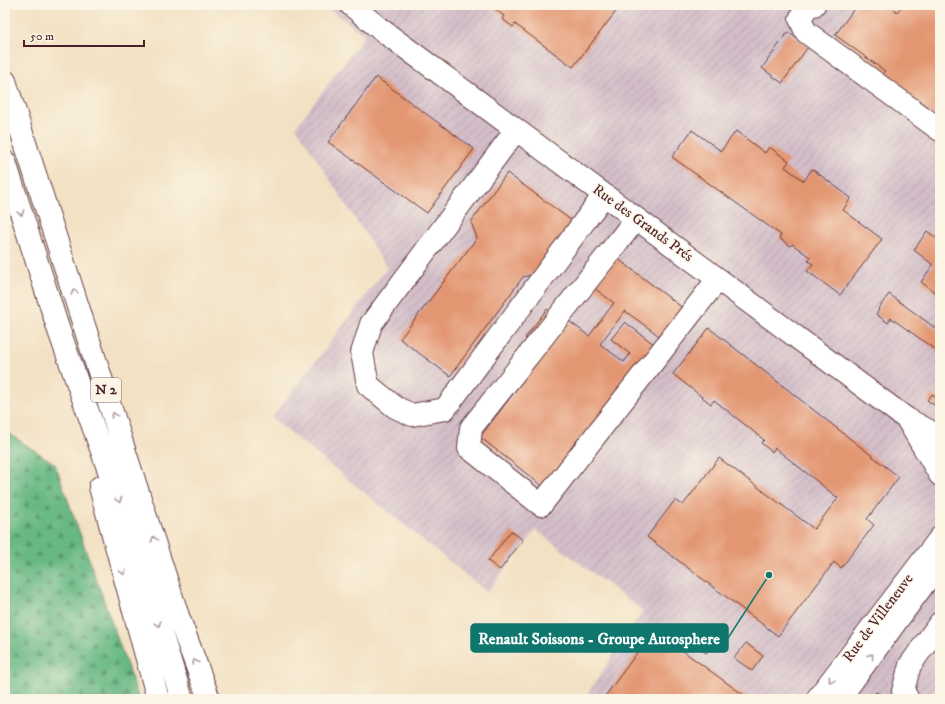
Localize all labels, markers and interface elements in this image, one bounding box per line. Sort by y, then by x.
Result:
scale bar [24,22,144,48]
text: 50 m [30,29,54,44]
street label: Rue des Grands Prés [589,180,697,266]
one-way arrow [16,209,25,216]
one-way arrow [70,288,79,295]
road number: N 2 [91,378,121,402]
one-way arrow [110,412,119,419]
one-way arrow [114,496,123,503]
one-way arrow [150,536,159,543]
one-way arrow [118,568,127,575]
street label: Rue de Villeneuve [839,570,917,666]
one-way arrow [153,620,162,627]
callout: Renault Soissons - Groupe Autosphere [471,624,728,652]
text: Renault Soissons - Groupe Autosphere [478,629,720,649]
one-way arrow [866,654,873,661]
one-way arrow [192,659,200,666]
one-way arrow [828,676,836,683]

